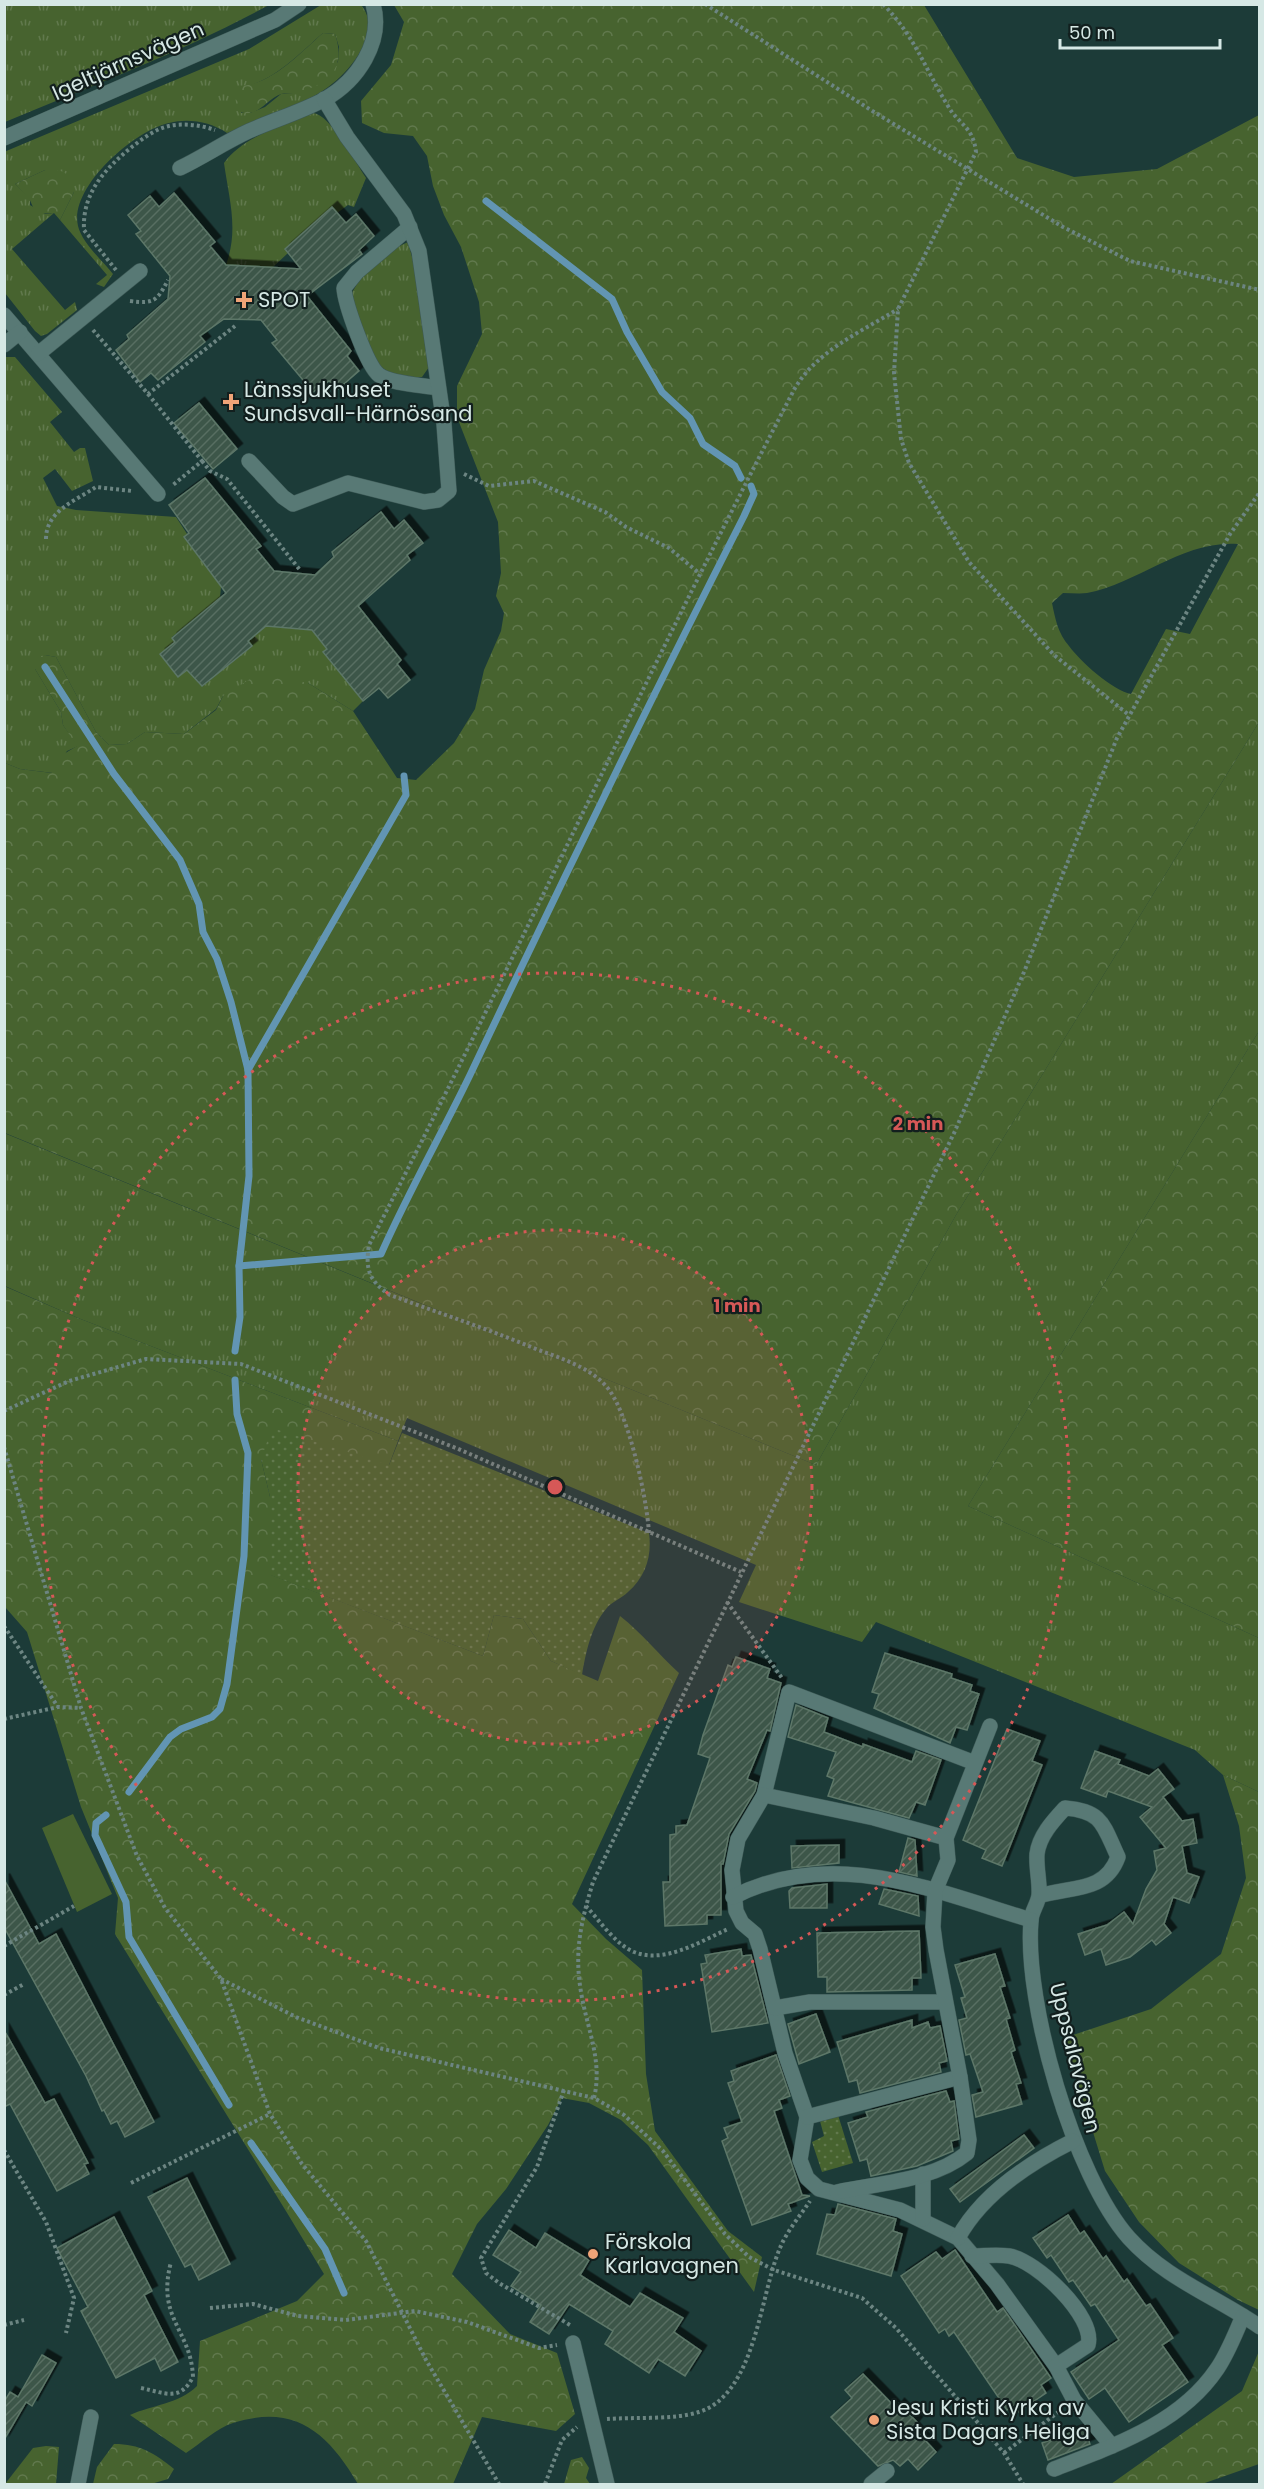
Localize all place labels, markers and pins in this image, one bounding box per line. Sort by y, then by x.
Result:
place label: SPOT [258,285,310,314]
marker: SPOT [235,291,253,309]
place label: Länssjukhuset Sundsvall-Härnösand [244,375,472,428]
marker: Länssjukhuset Sundsvall-Härnösand [222,393,240,411]
centre of rings [545,1477,565,1497]
place label: Förskola Karlavagnen [605,2227,739,2280]
marker: Förskola Karlavagnen [586,2247,600,2261]
place label: Jesu Kristi Kyrka av Sista Dagars Heliga [886,2393,1090,2446]
marker: Jesu Kristi Kyrka av Sista Dagars Heliga [867,2413,881,2427]

